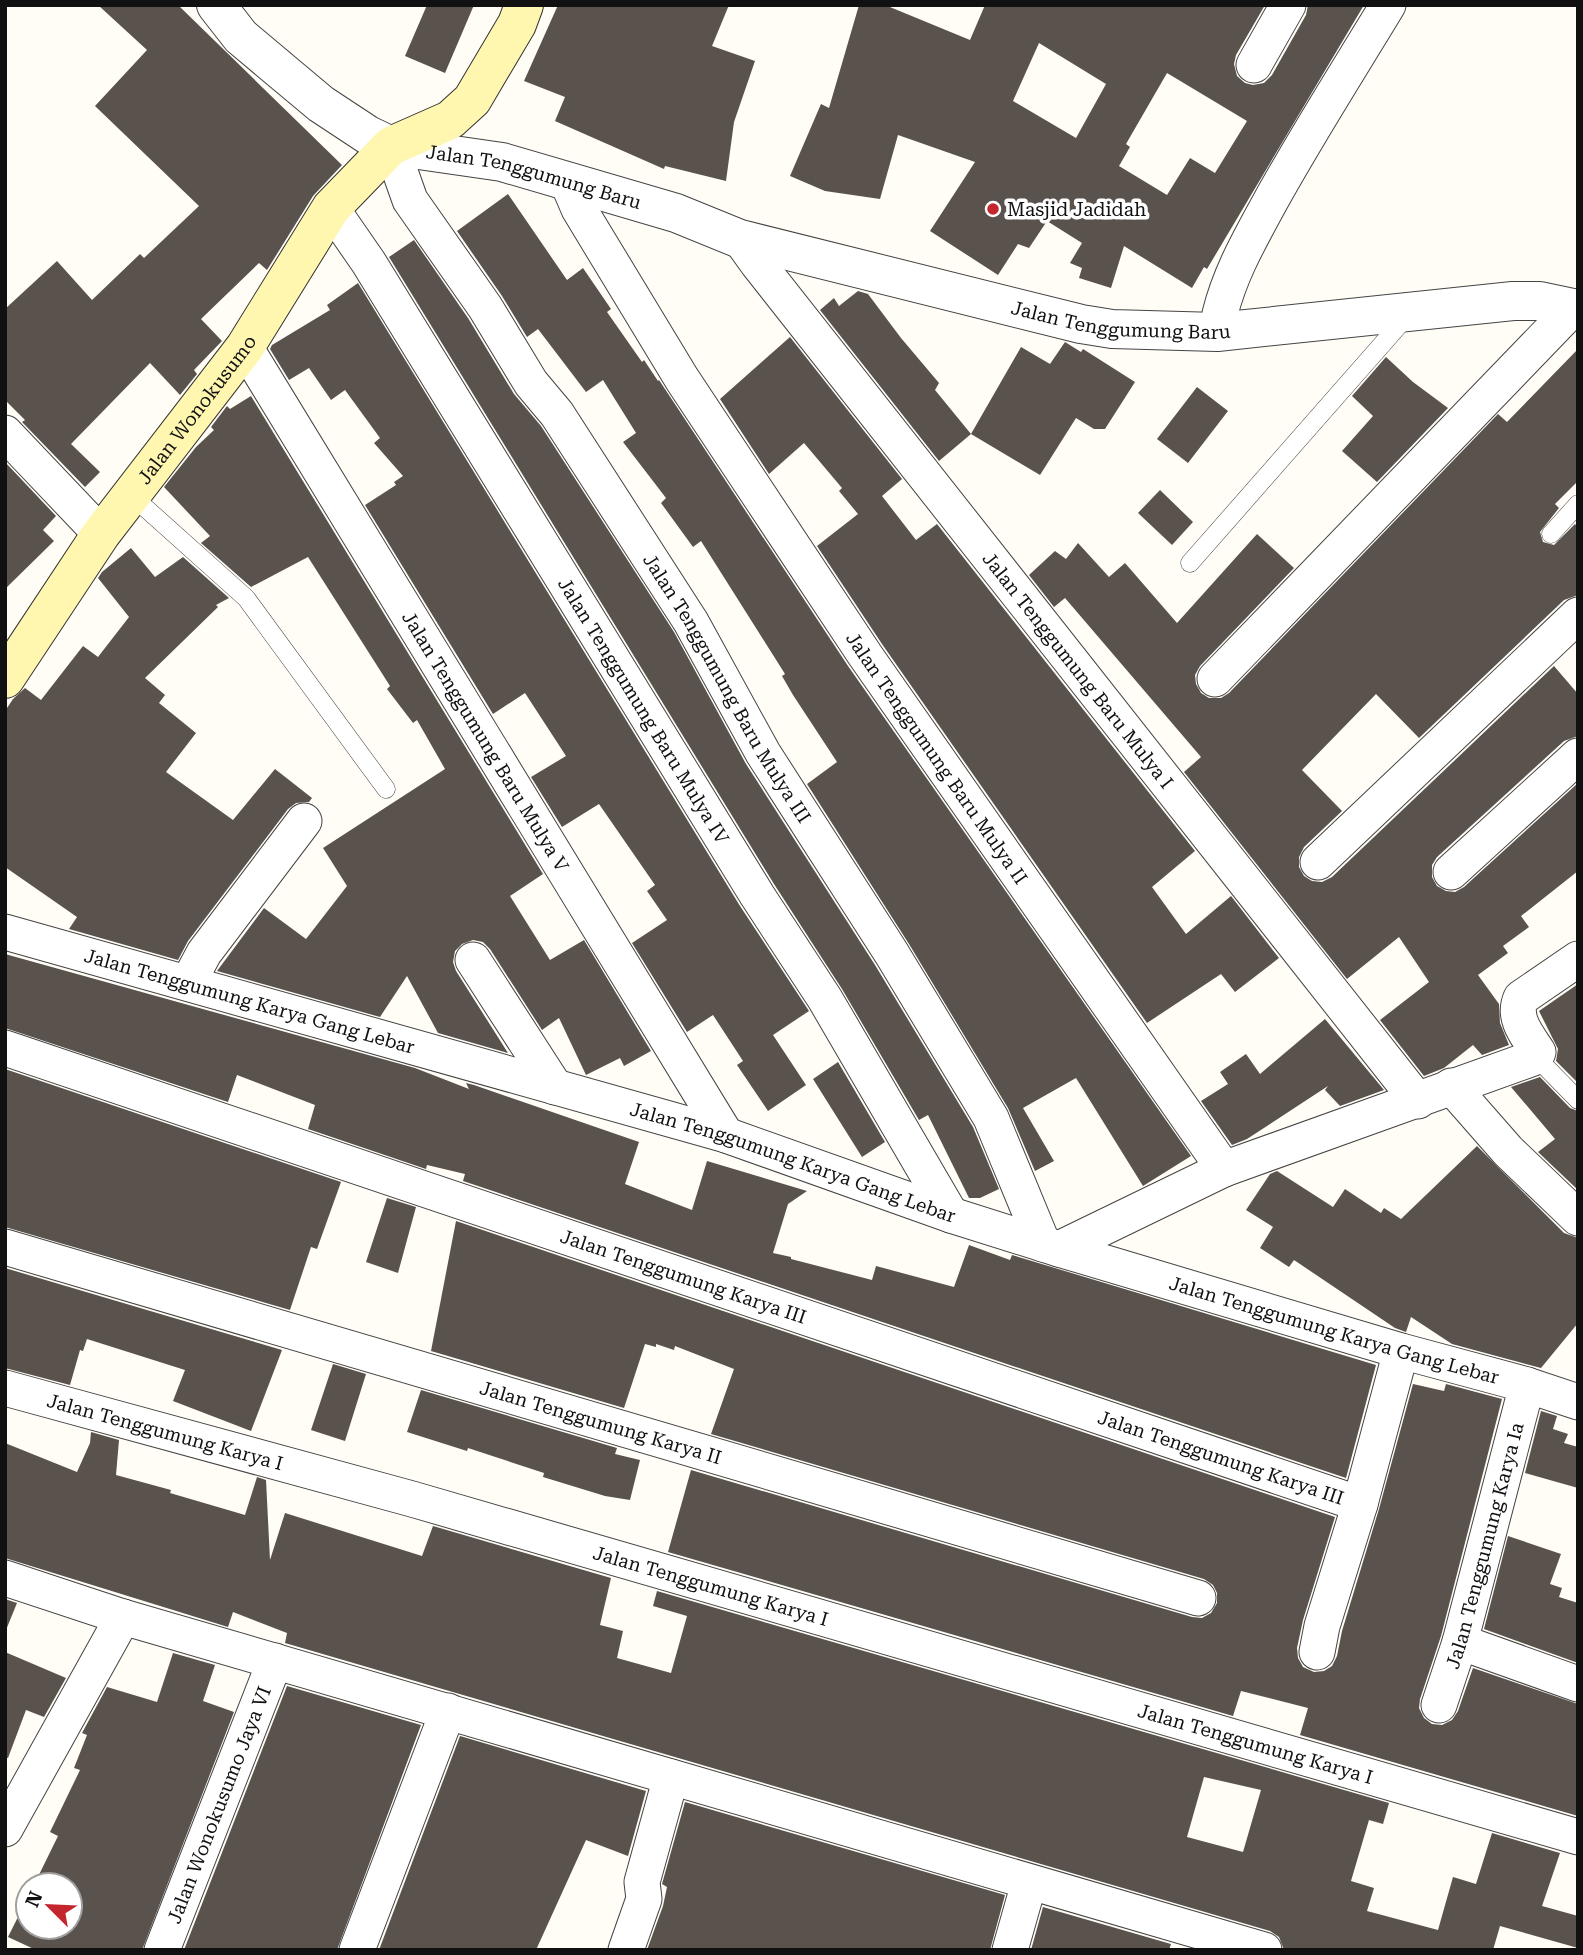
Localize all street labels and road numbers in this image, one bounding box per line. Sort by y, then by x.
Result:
street label: Jalan Tenggumung Baru [425,140,644,214]
street label: Jalan Tenggumung Baru [1009,296,1232,344]
street label: Jalan Wonokusumo [133,331,261,489]
street label: Jalan Tenggumung Baru Mulya I [978,548,1178,793]
street label: Jalan Tenggumung Baru Mulya III [638,549,816,827]
street label: Jalan Tenggumung Baru Mulya IV [553,573,734,849]
street label: Jalan Tenggumung Baru Mulya V [397,607,574,877]
street label: Jalan Tenggumung Baru Mulya II [841,628,1032,889]
street label: Jalan Tenggumung Karya Gang Lebar [82,944,417,1059]
street label: Jalan Tenggumung Karya Gang Lebar [627,1098,959,1228]
street label: Jalan Tenggumung Karya III [557,1225,809,1329]
street label: Jalan Tenggumung Karya Gang Lebar [1167,1272,1502,1389]
street label: Jalan Tenggumung Karya II [477,1376,724,1469]
street label: Jalan Tenggumung Karya I [44,1389,286,1475]
street label: Jalan Tenggumung Karya III [1095,1406,1347,1510]
street label: Jalan Tenggumung Karya Ia [1441,1419,1529,1672]
street label: Jalan Tenggumung Karya I [590,1541,831,1631]
street label: Jalan Wonokusumo Jaya VI [163,1683,276,1927]
street label: Jalan Tenggumung Karya I [1135,1699,1376,1789]

